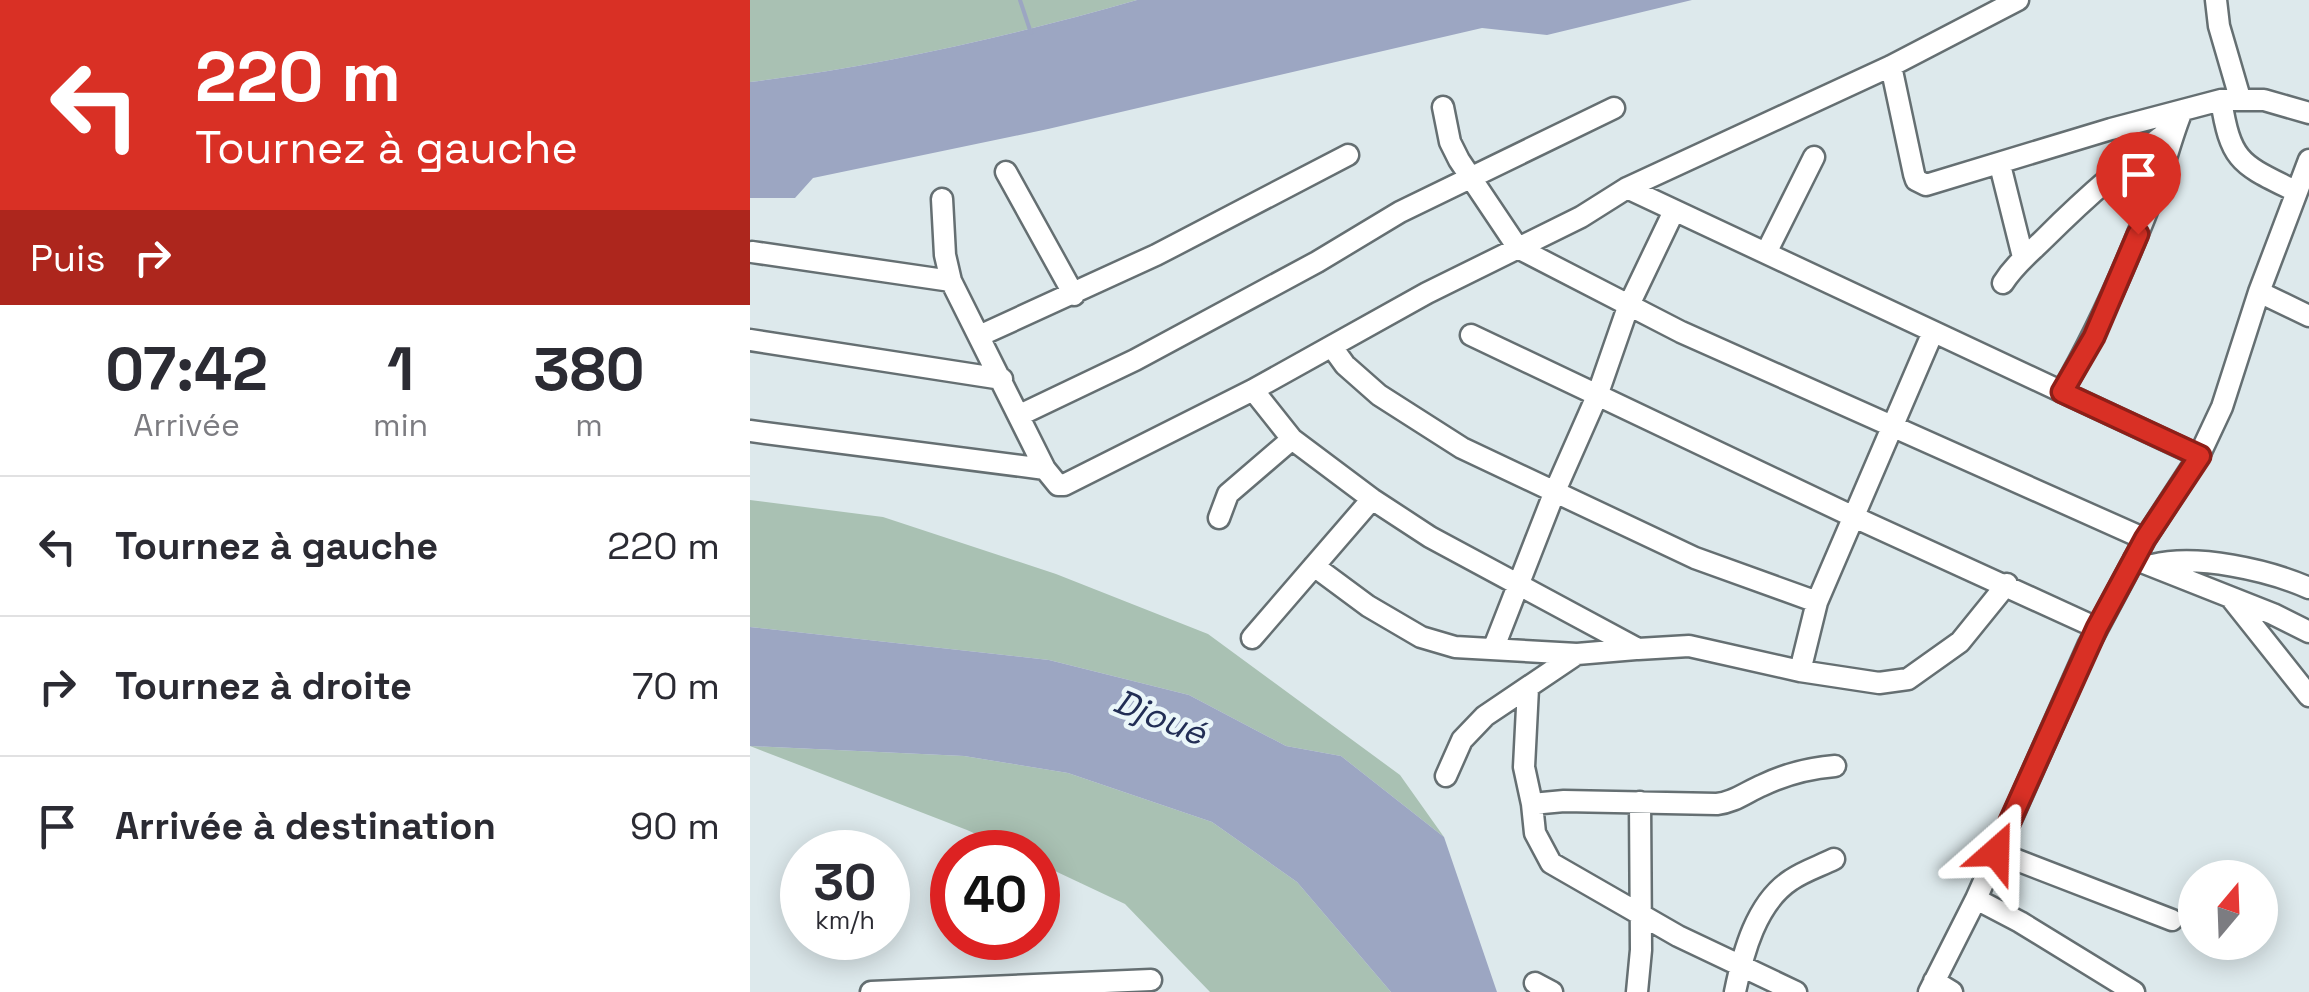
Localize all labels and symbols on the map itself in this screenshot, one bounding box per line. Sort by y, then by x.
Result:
pin [2096,132,2181,235]
water label: Djoué [1107,679,1214,756]
position arrow [1944,800,2048,904]
speed limit sign: 40 [930,830,1060,960]
north arrow [2178,860,2278,960]

